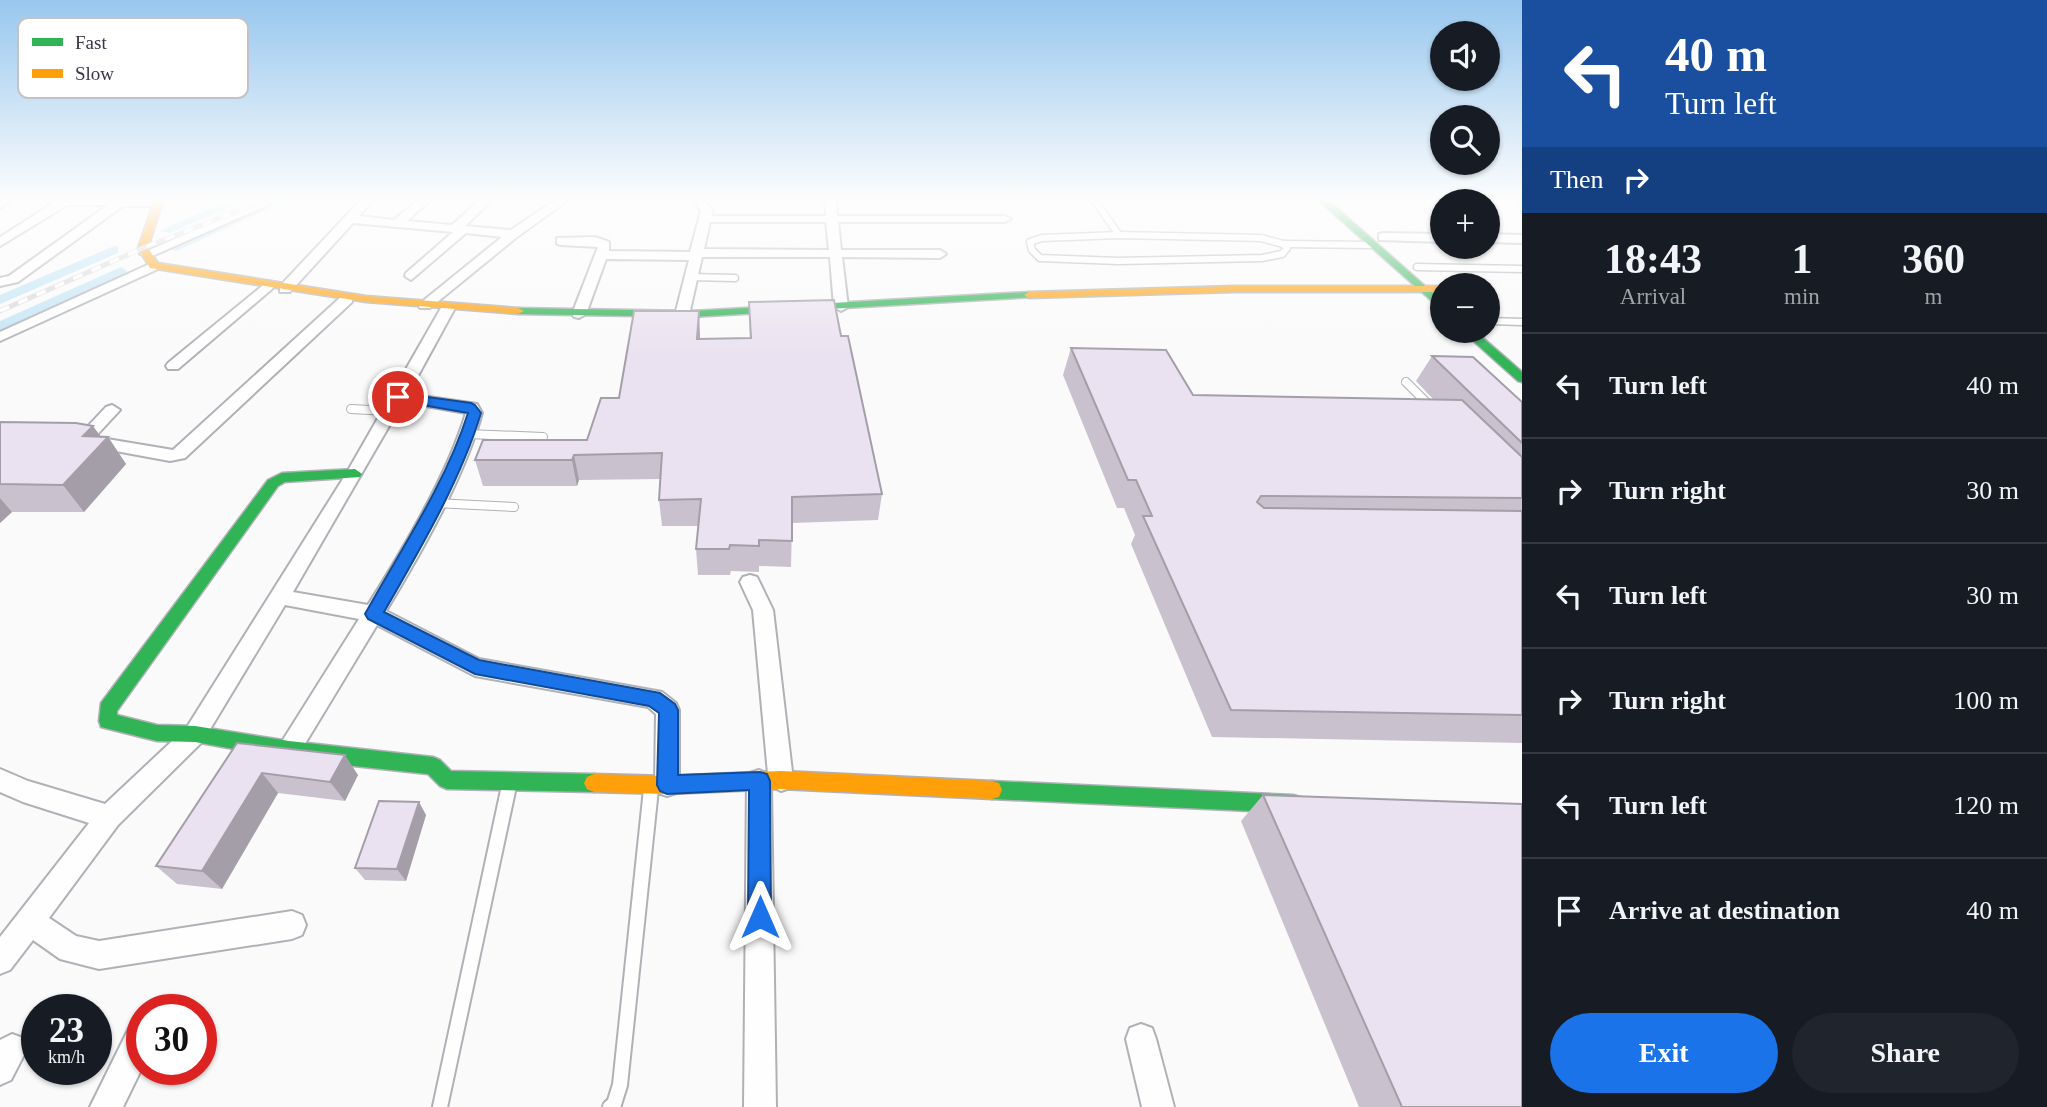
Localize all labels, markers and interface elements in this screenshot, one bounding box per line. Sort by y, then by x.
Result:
legend [18,18,248,98]
map controls [1430,21,1500,343]
button: sound [1430,21,1500,91]
text: 40 m [1665,27,1767,82]
icon: left [1550,28,1641,119]
text: Fast [75,32,107,53]
text: Slow [75,63,114,84]
text: Turn left [1665,85,1777,121]
button: search [1430,105,1500,175]
icon: right [1617,161,1655,199]
text: Then [1550,165,1603,194]
button: + [1430,189,1500,259]
text: 18:43 [1604,236,1702,282]
text: 1 [1791,236,1812,282]
text: 360 [1902,236,1965,282]
button: − [1430,273,1500,343]
text: Arrival [1620,284,1686,309]
text: min [1784,284,1820,309]
text: m [1924,284,1942,309]
pin [368,367,428,427]
icon: left [1550,367,1588,405]
text: Turn left [1609,371,1707,400]
text: 40 m [1966,371,2019,400]
icon: arrive [379,378,417,416]
icon: right [1550,472,1588,510]
text: Turn right [1609,476,1726,505]
text: 30 m [1966,476,2019,505]
icon: left [1550,577,1588,615]
text: Turn left [1609,581,1707,610]
text: 30 m [1966,581,2019,610]
icon: right [1550,682,1588,720]
text: Turn right [1609,686,1726,715]
text: 100 m [1953,686,2019,715]
icon: left [1550,787,1588,825]
text: Turn left [1609,791,1707,820]
text: 120 m [1953,791,2019,820]
position arrow [723,880,797,954]
icon: arrive [1550,892,1588,930]
text: Arrive at destination [1609,896,1840,925]
text: 40 m [1966,896,2019,925]
speed limit sign: 30 [126,994,217,1085]
text: 23 [49,1011,84,1050]
button: Exit [1550,1013,1778,1093]
button: Share [1792,1013,2019,1093]
text: km/h [48,1047,85,1067]

